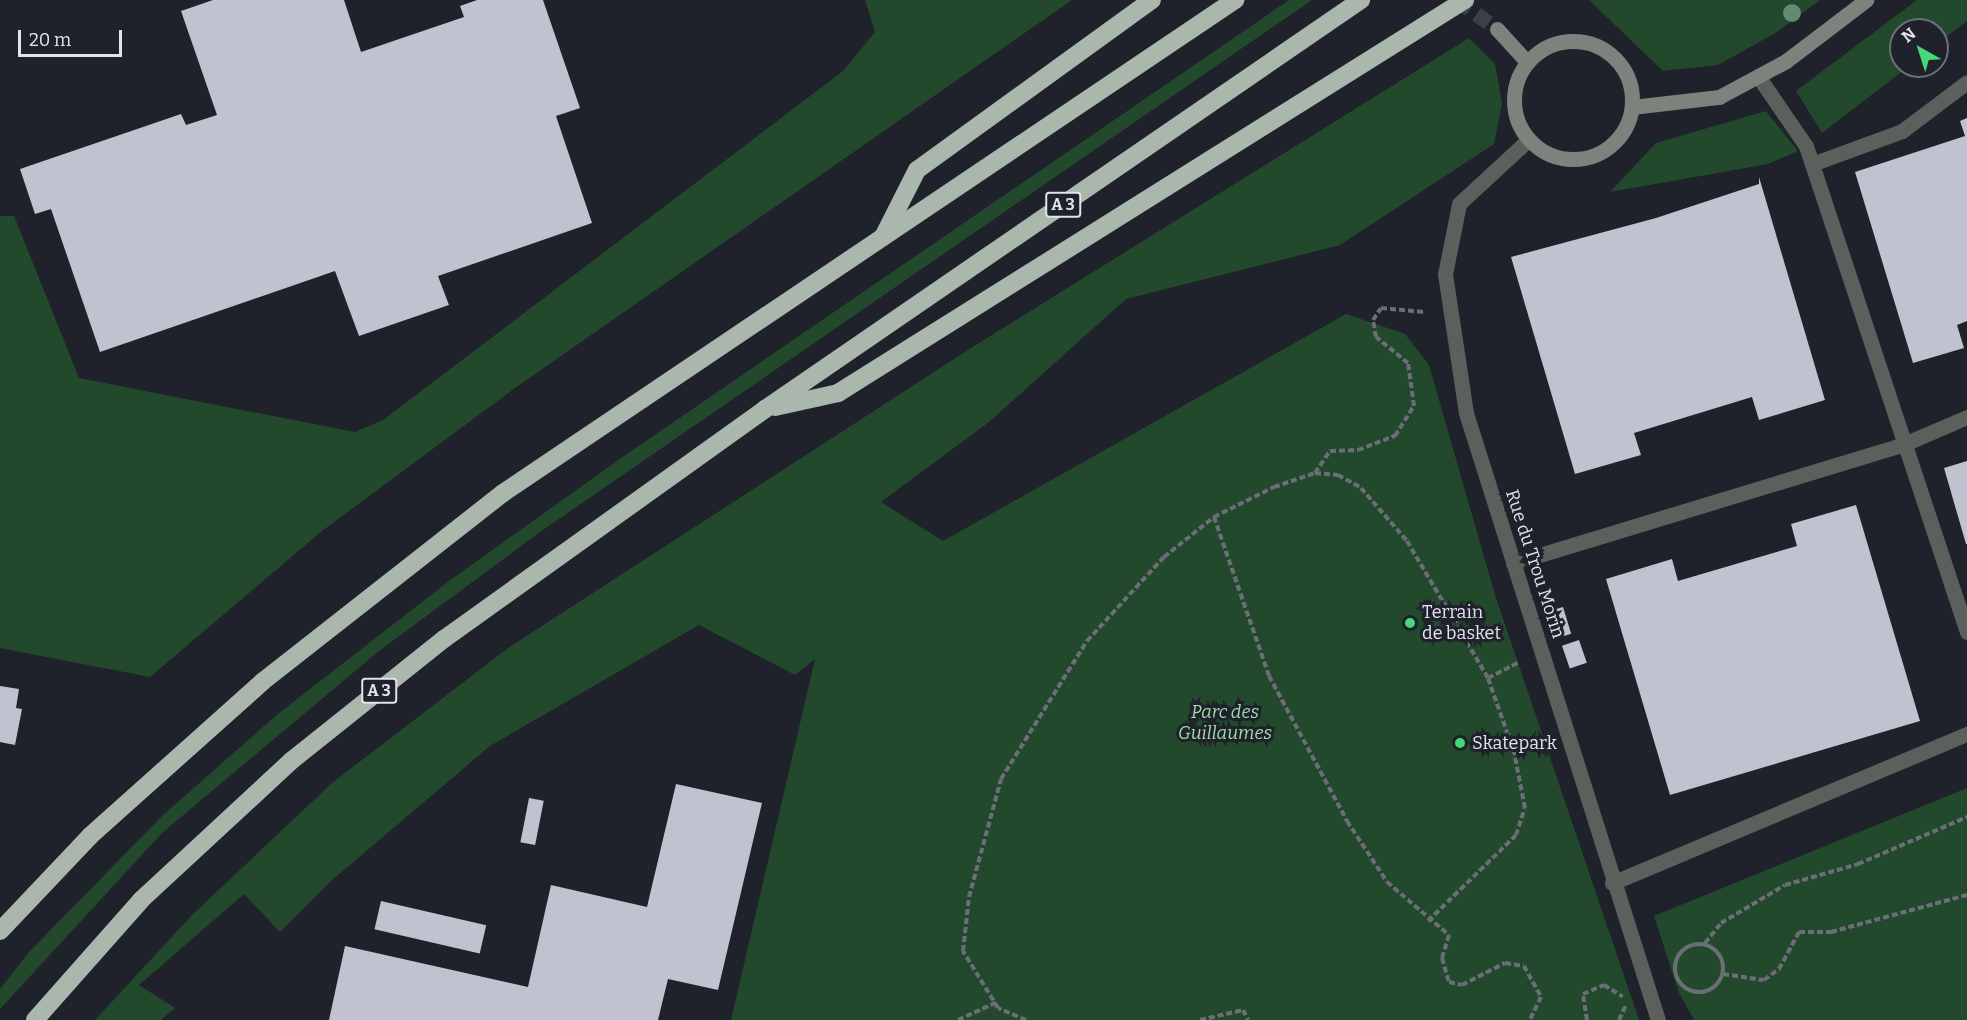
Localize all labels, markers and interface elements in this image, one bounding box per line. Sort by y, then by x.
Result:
scale bar [21,18,124,56]
north arrow [1889,18,1949,78]
text: N [1898,24,1919,46]
text: 20 m [29,29,71,51]
road number: A 3 [1045,192,1081,218]
street label: Rue du Trou Morin [1501,487,1569,641]
place label: Terrain de basket [1422,602,1501,644]
marker: Terrain de basket [1403,616,1417,630]
road number: A 3 [361,678,397,704]
park label: Parc des Guillaumes [1178,702,1272,744]
place label: Skatepark [1472,732,1557,754]
marker: Skatepark [1453,736,1467,750]

